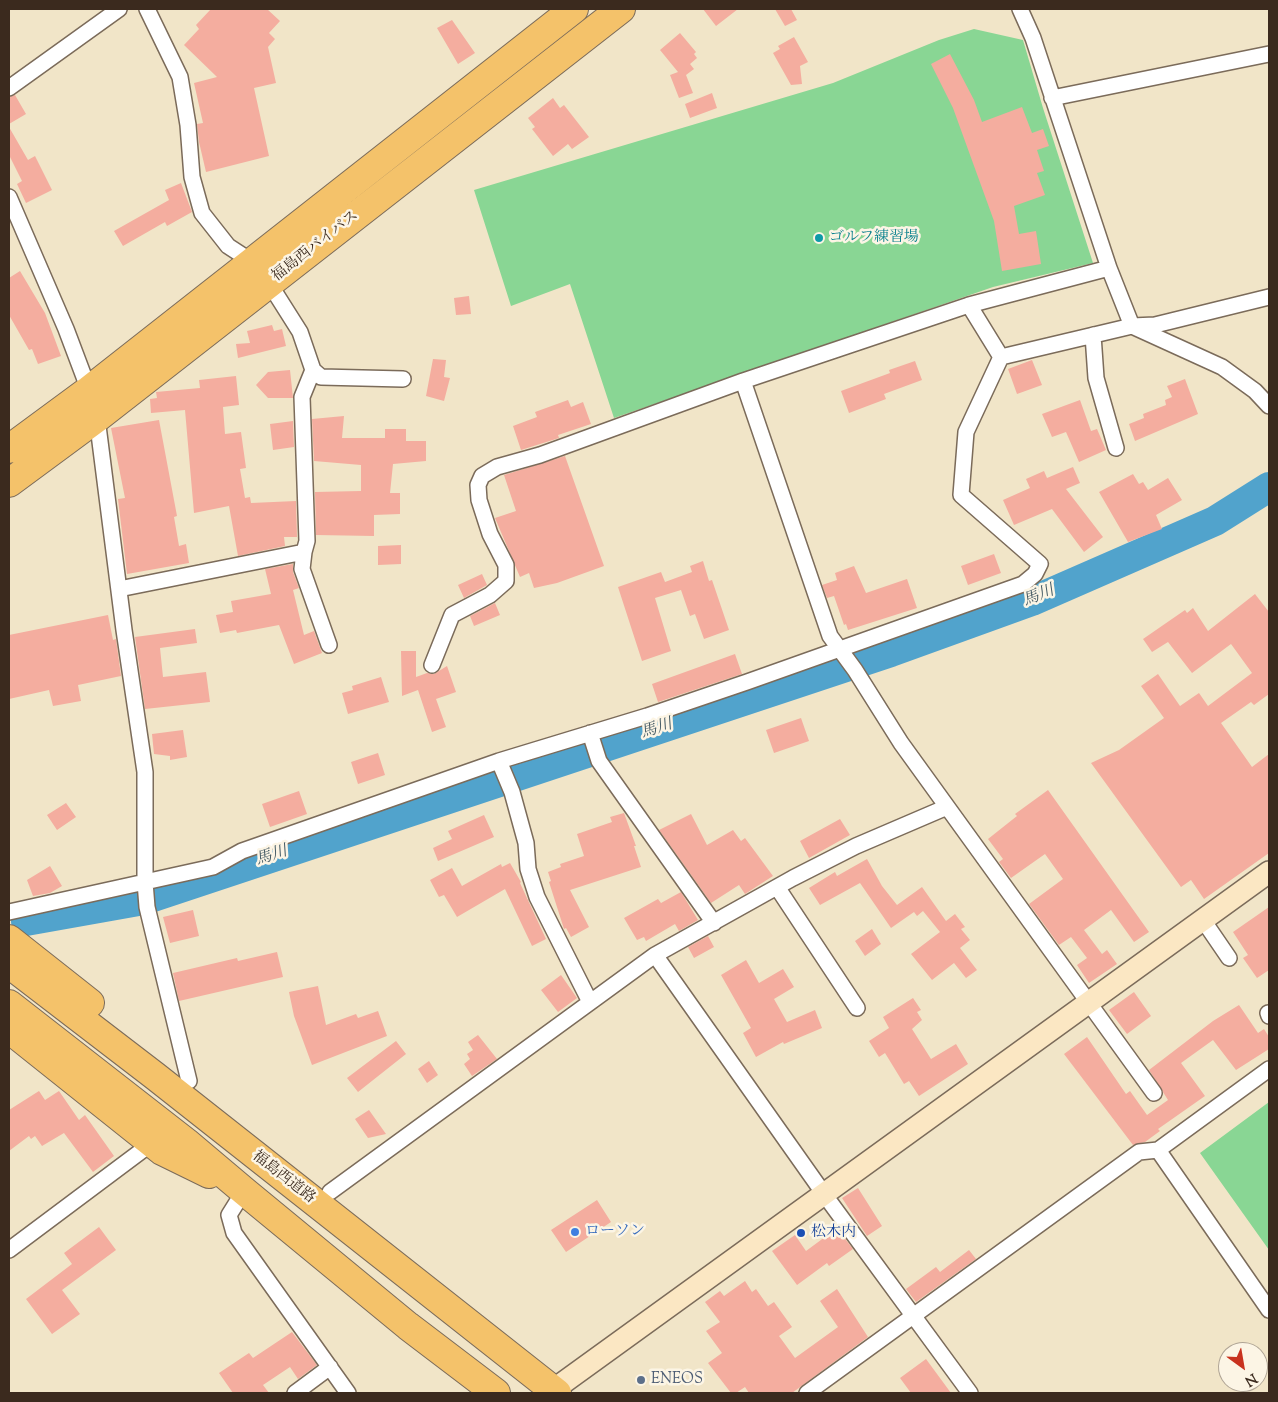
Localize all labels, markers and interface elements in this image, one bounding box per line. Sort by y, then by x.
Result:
street label: 福島西バイパス [269,208,363,286]
place label: ゴルフ練習場 [829,229,919,247]
marker: ゴルフ練習場 [813,232,825,244]
water label: 馬川 [1021,582,1057,612]
water label: 馬川 [639,716,675,744]
water label: 馬川 [254,843,290,871]
street label: 福島西道路 [248,1148,318,1208]
place label: ローソン [585,1223,645,1241]
place label: 松木内 [811,1224,856,1242]
marker: ローソン [569,1226,581,1238]
marker: 松木内 [795,1227,807,1239]
north arrow [1218,1342,1268,1392]
text: N [1240,1367,1260,1390]
place label: ENEOS [651,1371,703,1389]
marker: ENEOS [635,1374,647,1386]

